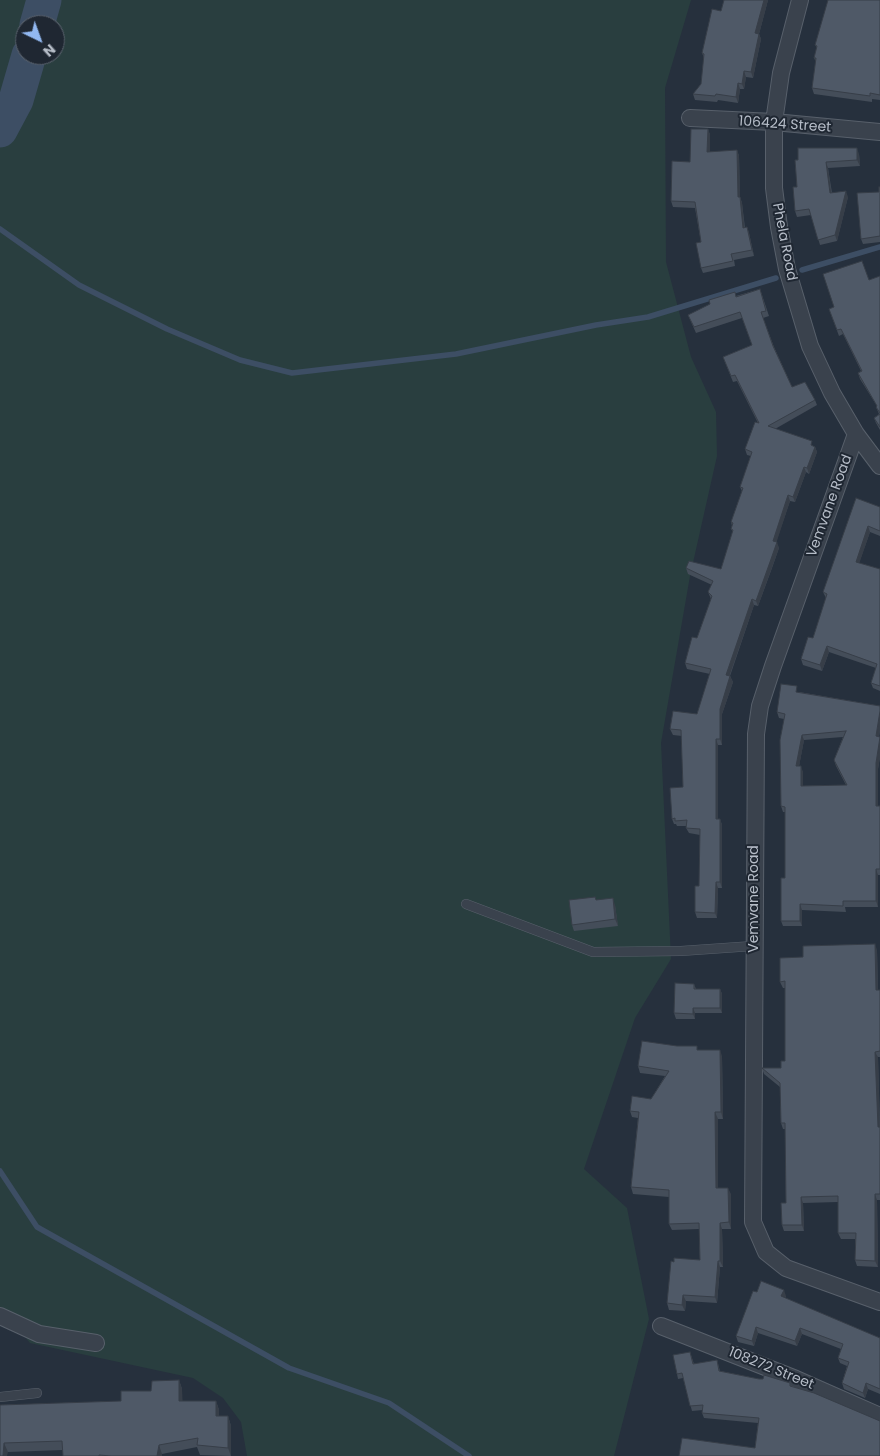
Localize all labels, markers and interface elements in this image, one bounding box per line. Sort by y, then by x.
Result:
north arrow [15,15,65,65]
text: N [39,39,60,61]
street label: 106424 Street [738,113,832,137]
street label: Phela Road [768,202,800,282]
street label: Vemvane Road [804,453,856,559]
street label: Vemvane Road [746,845,762,953]
street label: 108272 Street [726,1344,816,1394]

